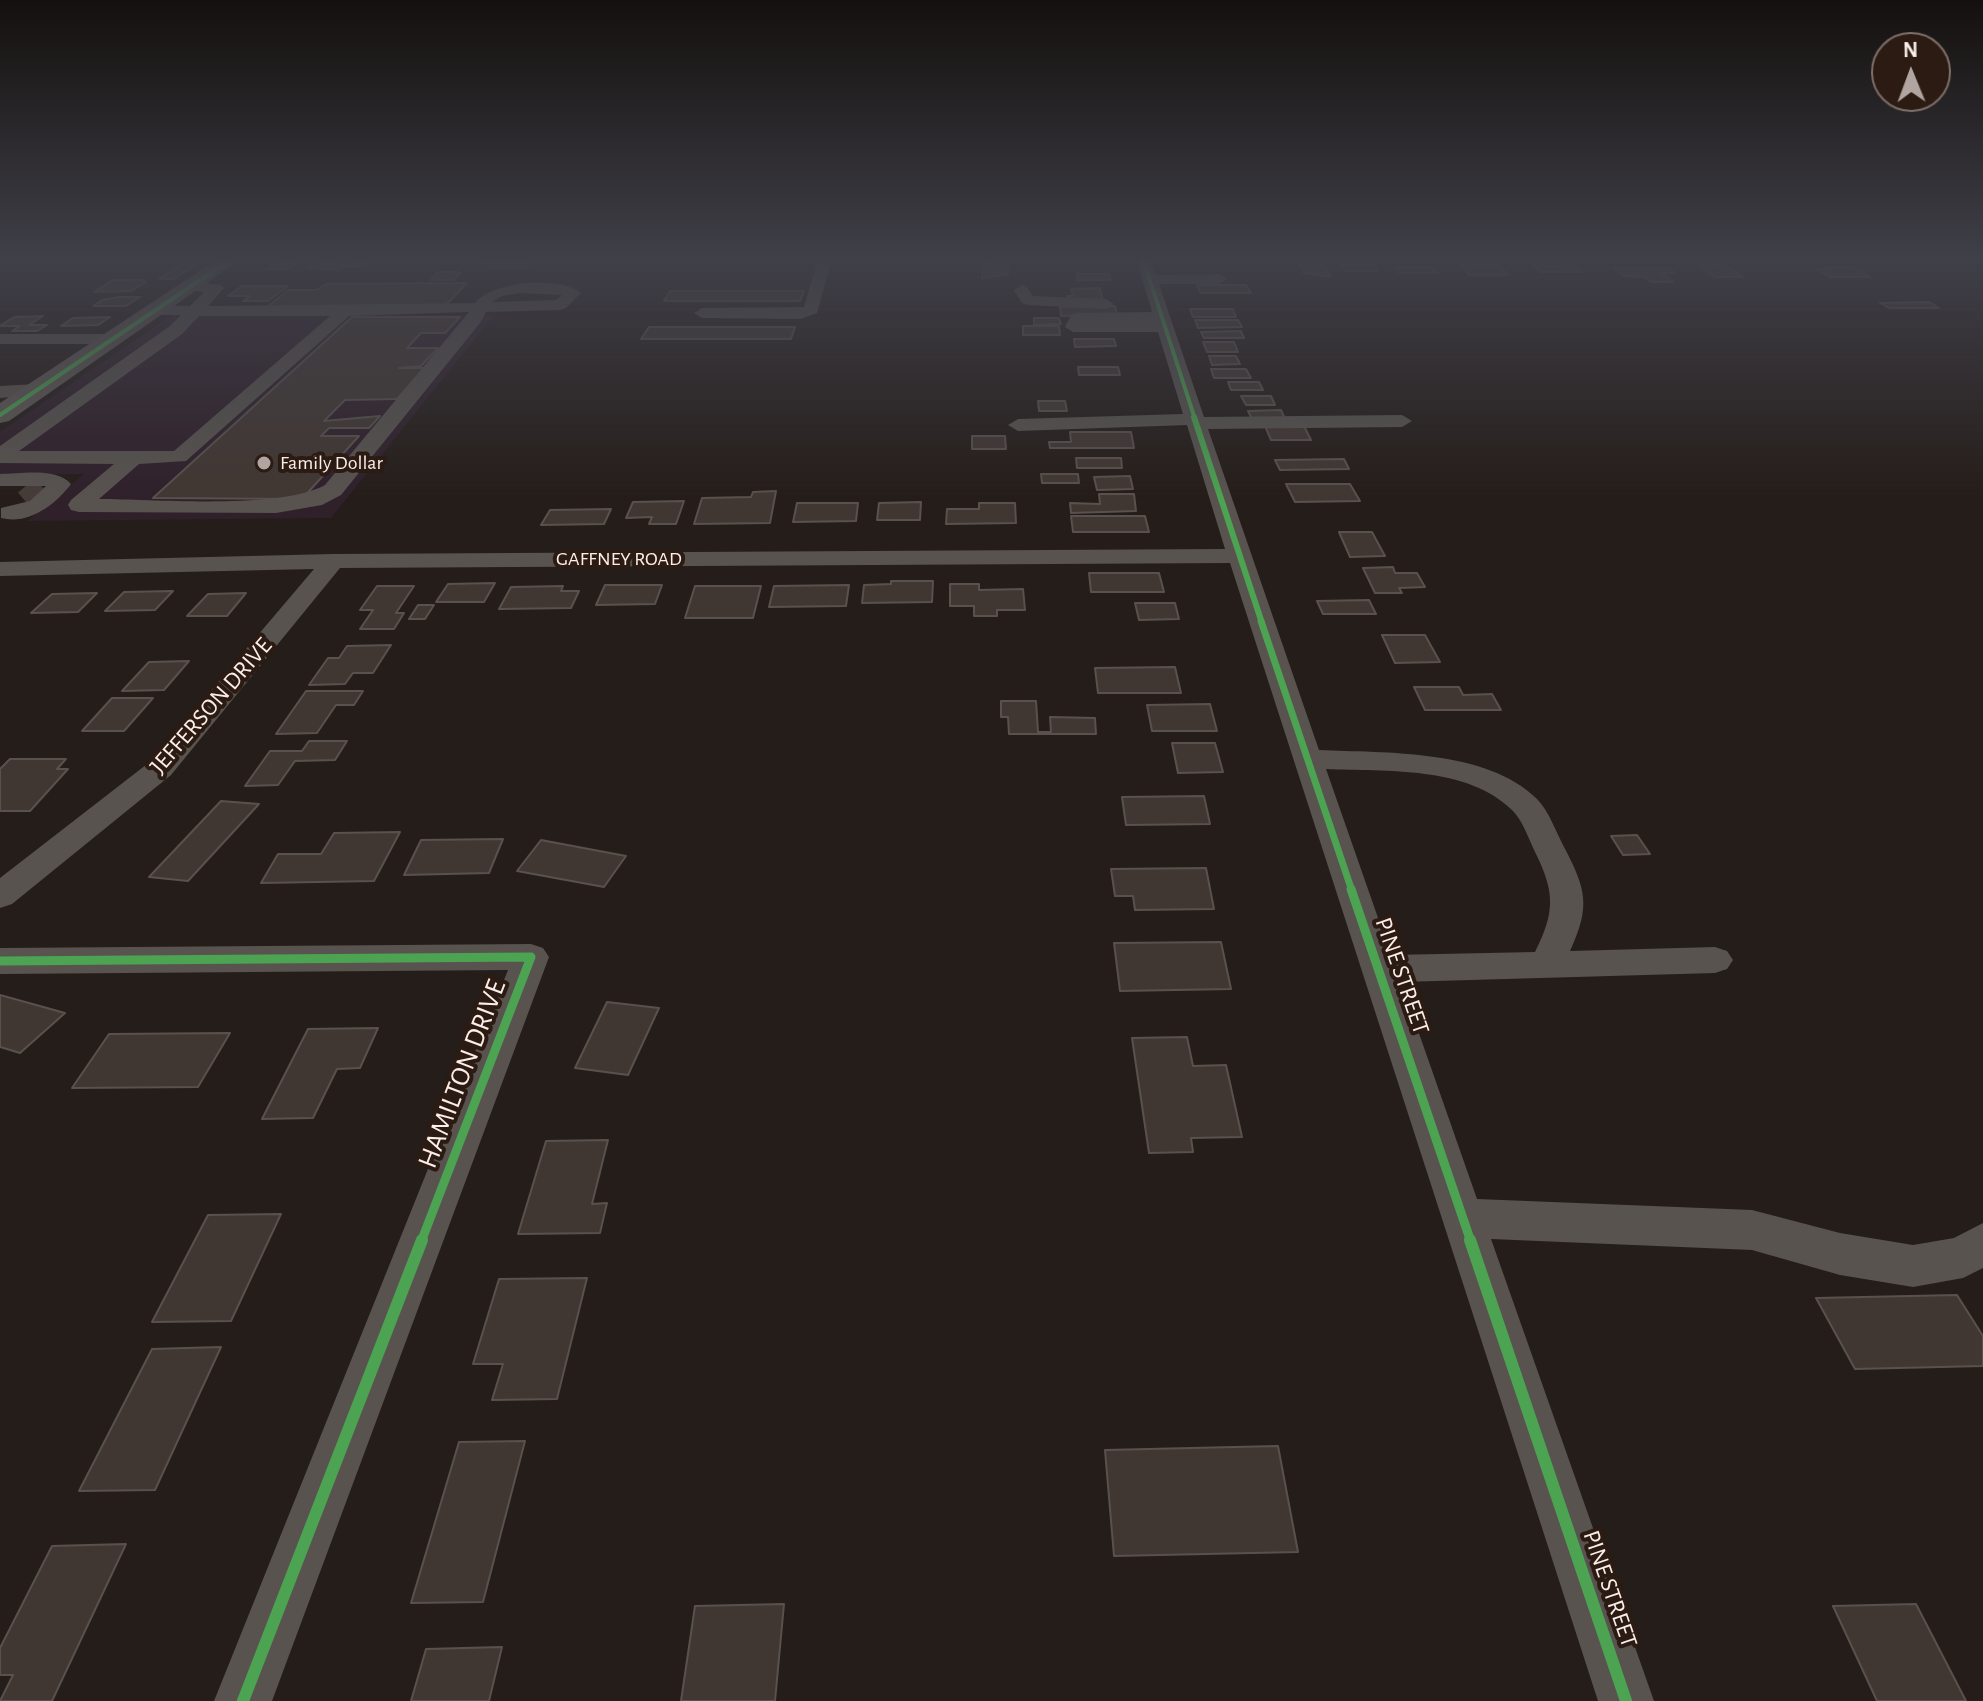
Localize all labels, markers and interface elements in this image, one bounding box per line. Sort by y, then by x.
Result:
north arrow [1871,32,1951,112]
text: N [1903,39,1918,61]
place label: Family Dollar [280,451,383,475]
marker: Family Dollar [255,454,273,472]
street label: GAFFNEY ROAD [556,547,682,571]
street label: JEFFERSON DRIVE [144,632,278,780]
street label: PINE STREET [1369,914,1435,1038]
street label: HAMILTON DRIVE [411,975,513,1173]
street label: PINE STREET [1577,1527,1643,1651]

